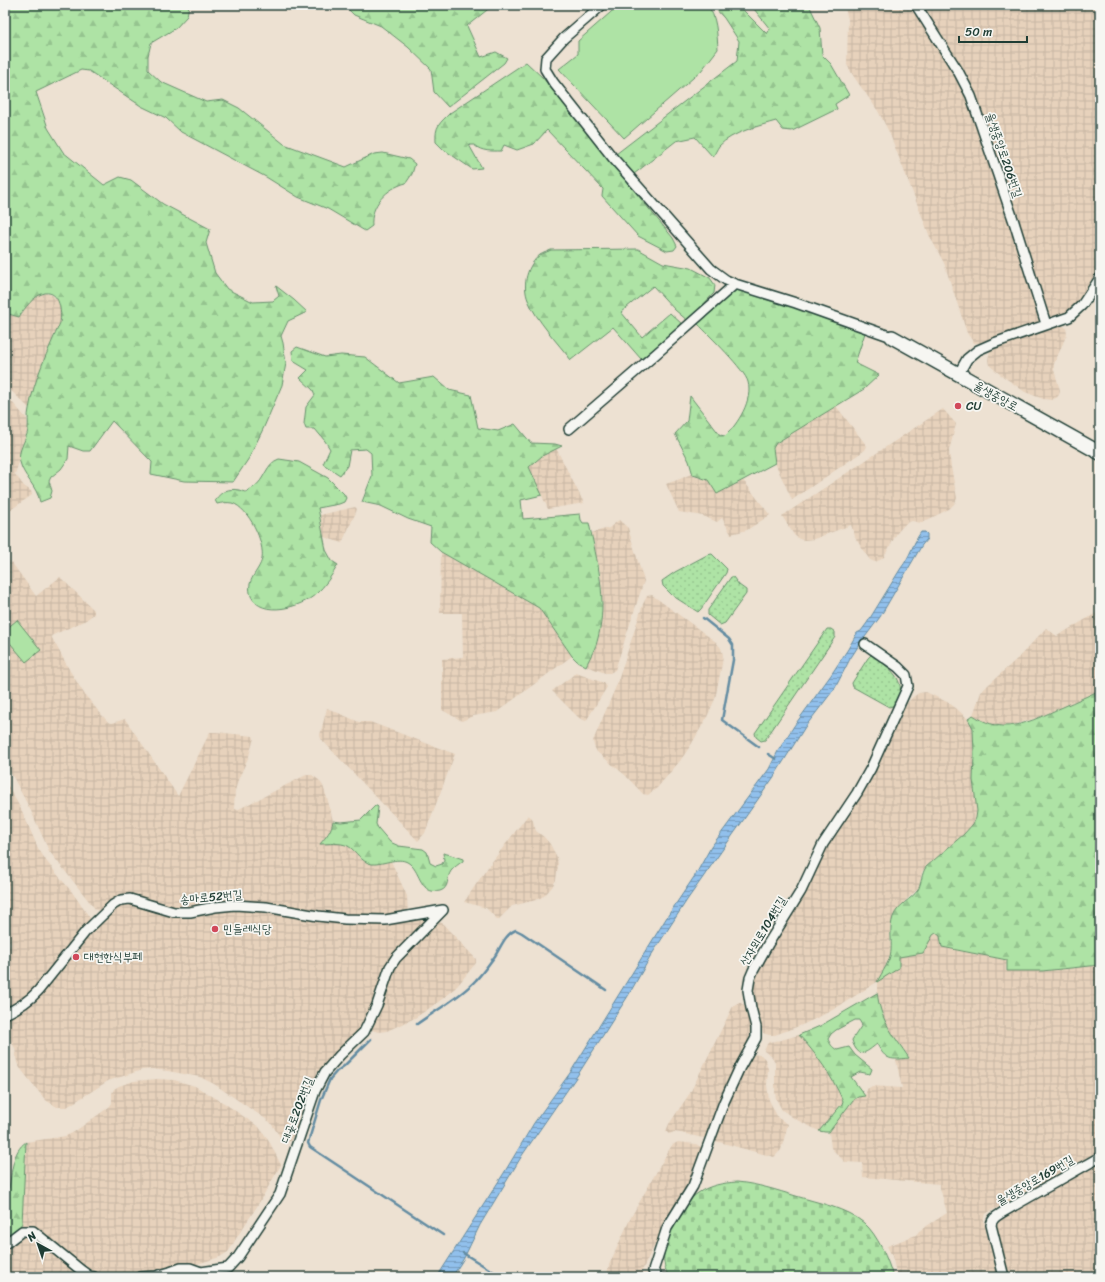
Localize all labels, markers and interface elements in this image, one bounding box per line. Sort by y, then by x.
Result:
scale bar [959,18,1027,44]
text: 50 m [965,21,992,43]
street label: 율생중앙로206번길 [979,109,1029,201]
street label: 율생중앙로 [970,375,1022,417]
place label: CU [966,395,982,417]
marker: CU [953,401,963,411]
street label: 송마로52번길 [179,883,243,911]
street label: 산자뫼로104번길 [733,892,793,970]
place label: 민들레식당 [223,918,272,940]
marker: 민들레식당 [210,924,220,934]
place label: 대현한식부페 [84,946,142,968]
marker: 대현한식부페 [71,952,81,962]
street label: 대곶로202번길 [274,1073,320,1146]
street label: 율생중앙로169번길 [992,1149,1078,1211]
north arrow [18,1224,58,1264]
text: N [22,1227,41,1247]

